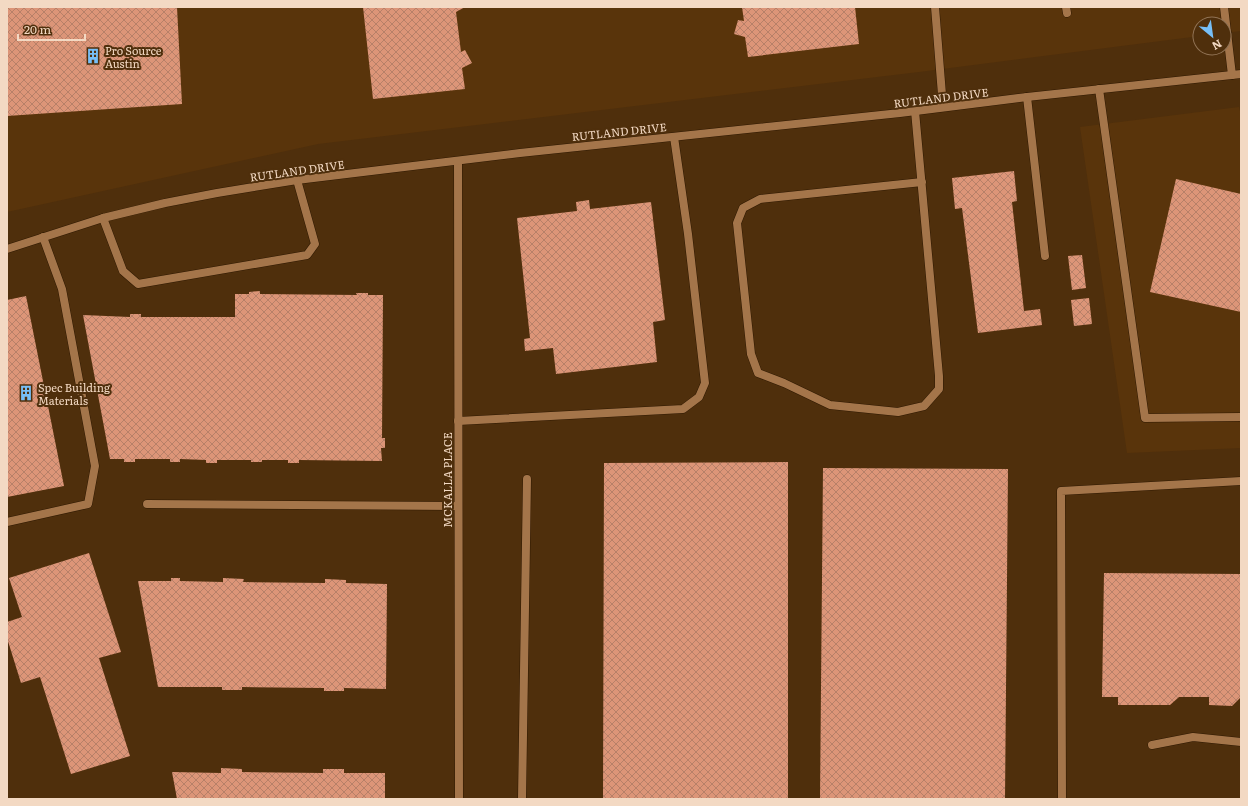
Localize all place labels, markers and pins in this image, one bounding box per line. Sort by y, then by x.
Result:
place label: Pro Source Austin [105,42,162,71]
building icon: Pro Source Austin [84,47,102,65]
place label: Spec Building Materials [38,379,111,408]
building icon: Spec Building Materials [17,384,35,402]

